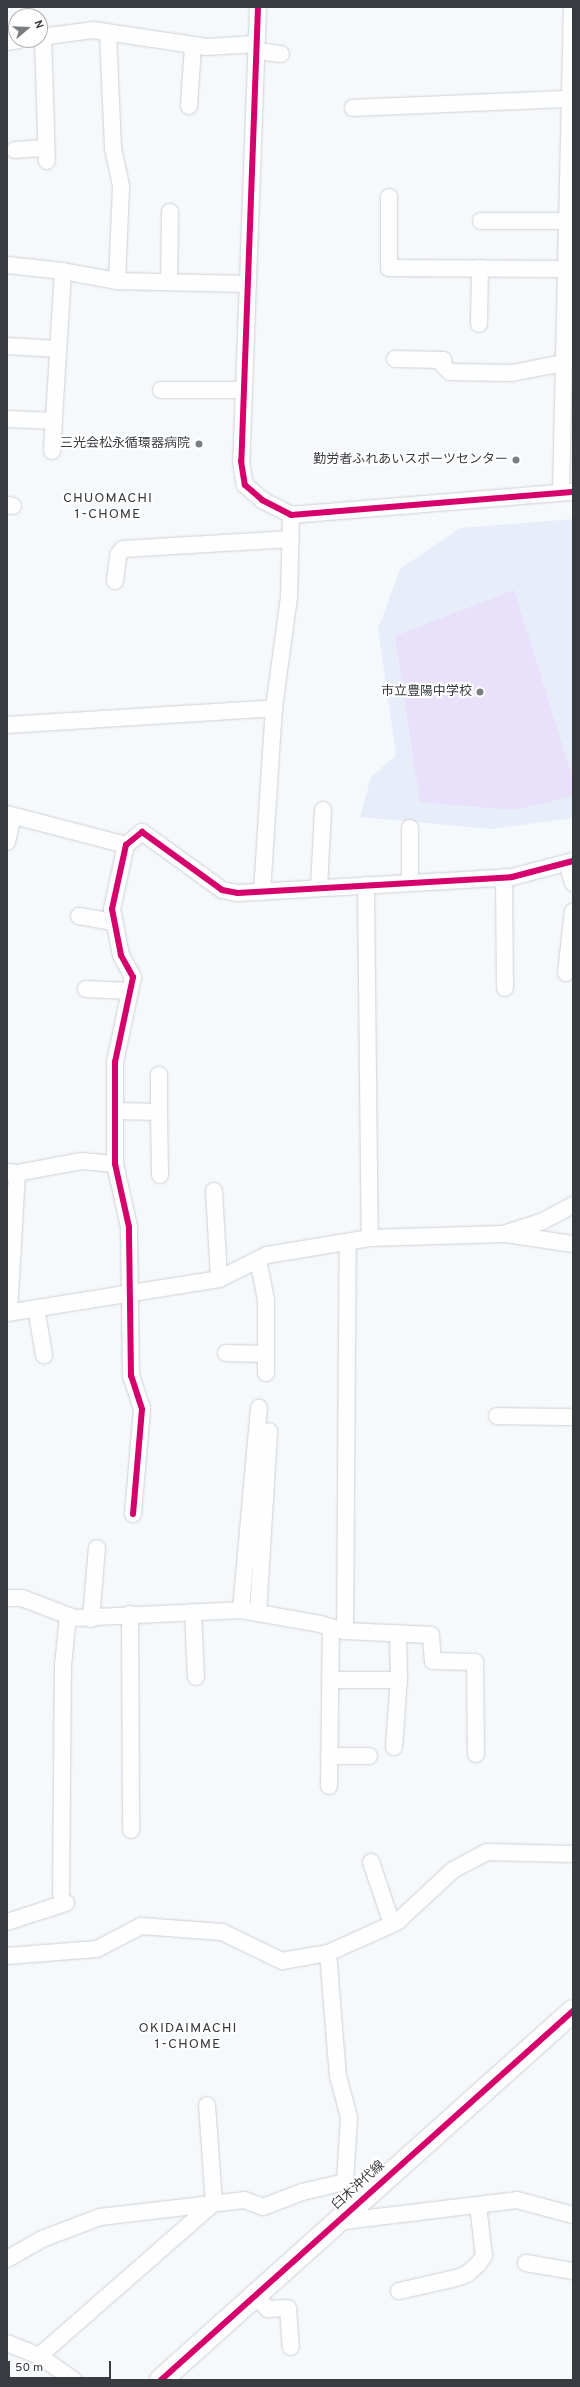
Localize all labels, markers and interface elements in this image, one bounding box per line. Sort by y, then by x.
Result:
north arrow [8,8,48,48]
text: N [30,18,46,30]
place label: 三光会松永循環器病院 [60,436,190,452]
marker: 三光会松永循環器病院 [193,438,205,450]
place label: 勤労者ふれあいスポーツセンター [313,452,508,468]
marker: 勤労者ふれあいスポーツセンター [511,455,521,465]
district label: CHUOMACHI 1-CHOME [63,491,153,524]
place label: 市立豊陽中学校 [381,684,472,700]
marker: 市立豊陽中学校 [475,687,485,697]
district label: OKIDAIMACHI 1-CHOME [139,2021,237,2054]
street label: 臼木沖代線 [330,2158,388,2214]
scale bar [10,2353,113,2379]
text: 50 m [15,2360,43,2376]

